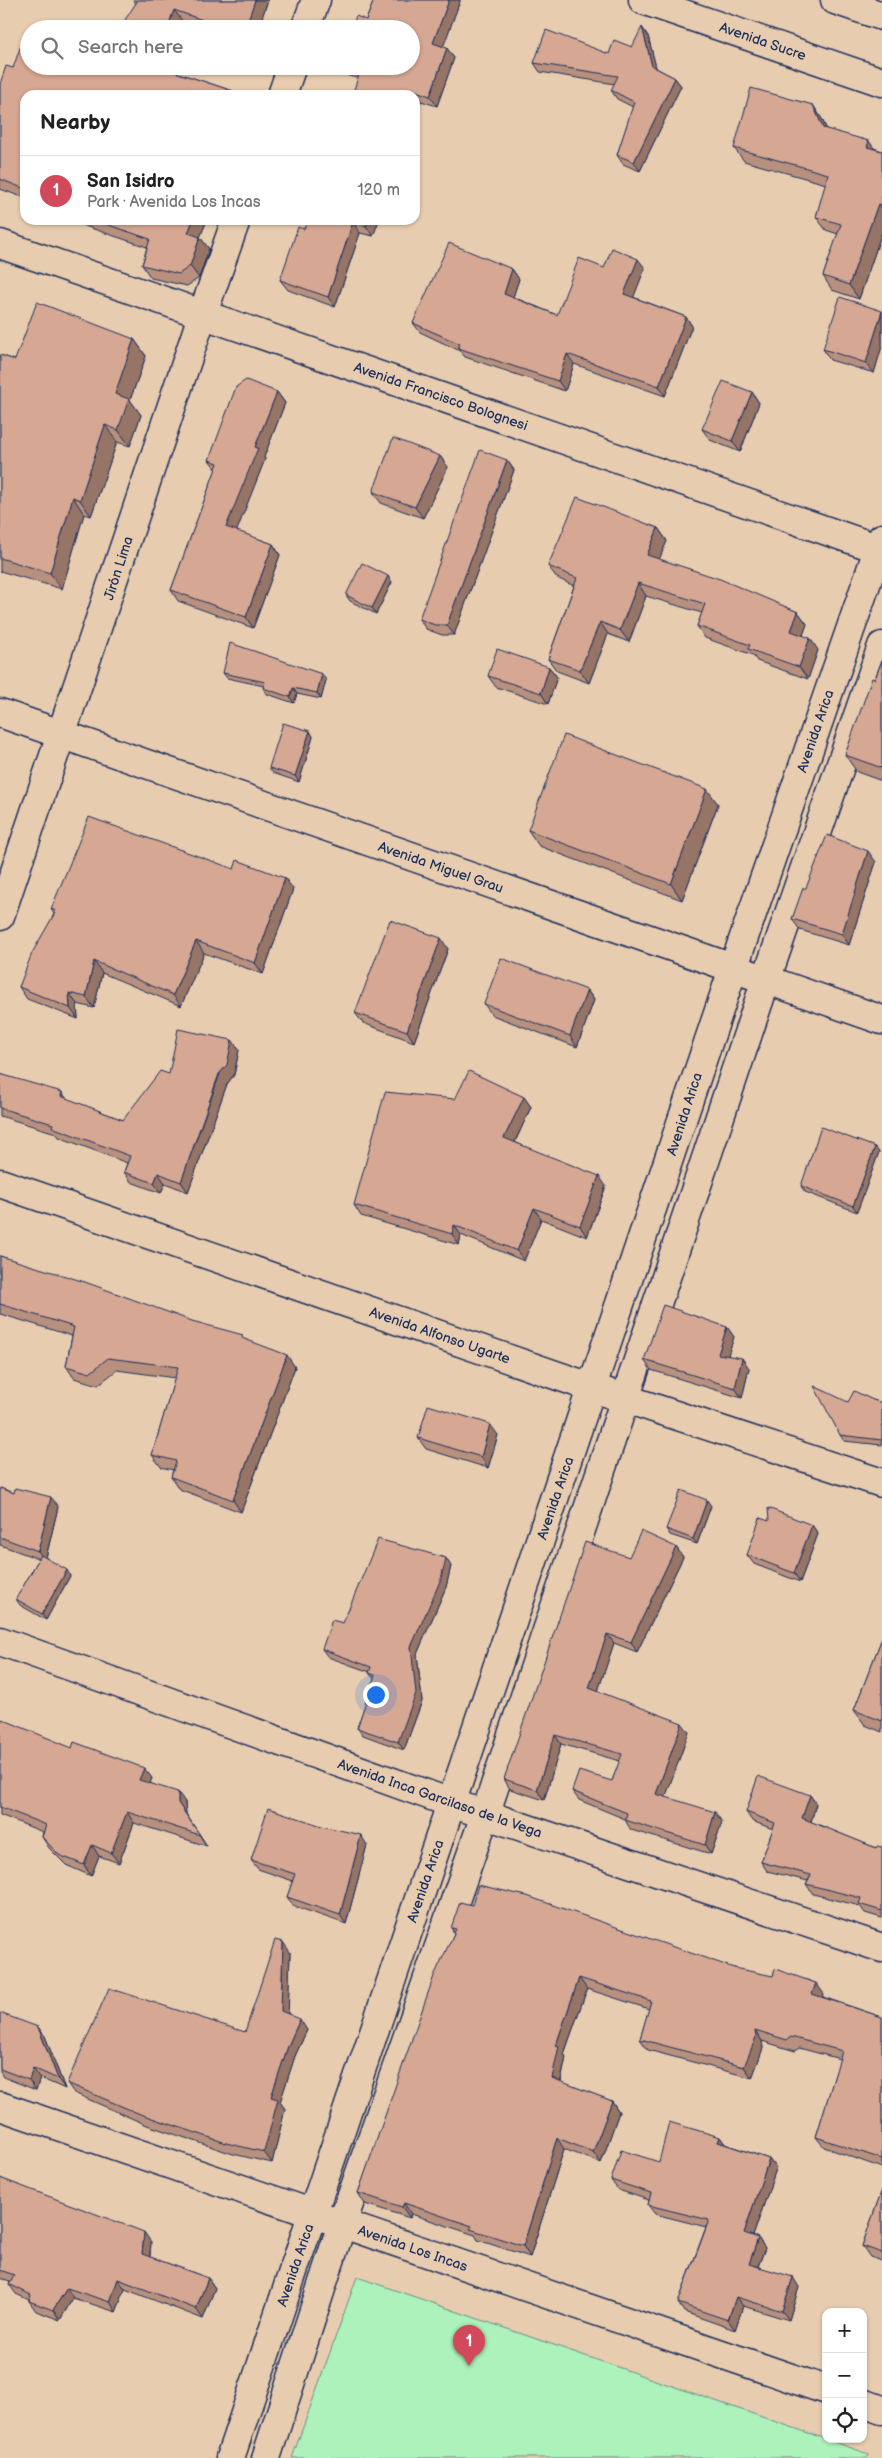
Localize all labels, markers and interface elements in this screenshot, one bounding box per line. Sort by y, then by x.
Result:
street label: Avenida Sucre [717,19,808,64]
search box [20,20,420,75]
icon: search [38,34,66,62]
text: Search here [78,36,183,59]
text: Nearby [40,110,110,135]
text: San Isidro [87,170,175,193]
text: 1 [53,181,59,200]
text: 120 m [357,181,400,200]
text: Park · Avenida Los Incas [87,193,261,212]
street label: Avenida Francisco Bolognesi [352,359,530,434]
street label: Jirón Lima [100,534,137,602]
street label: Avenida Arica [793,688,838,775]
street label: Avenida Miguel Grau [376,838,506,897]
street label: Avenida Arica [663,1070,706,1158]
street label: Avenida Alfonso Ugarte [367,1303,512,1368]
street label: Avenida Arica [533,1455,578,1542]
your location [363,1682,389,1708]
street label: Avenida Inca Garcilaso de la Vega [335,1755,544,1842]
street label: Avenida Arica [403,1838,448,1925]
street label: Avenida Arica [273,2222,318,2309]
street label: Avenida Los Incas [356,2222,470,2275]
map controls [822,2308,867,2443]
button: + [822,2308,867,2353]
pin: 1 [453,2325,485,2366]
button: − [822,2353,867,2398]
button: locate [822,2398,867,2443]

